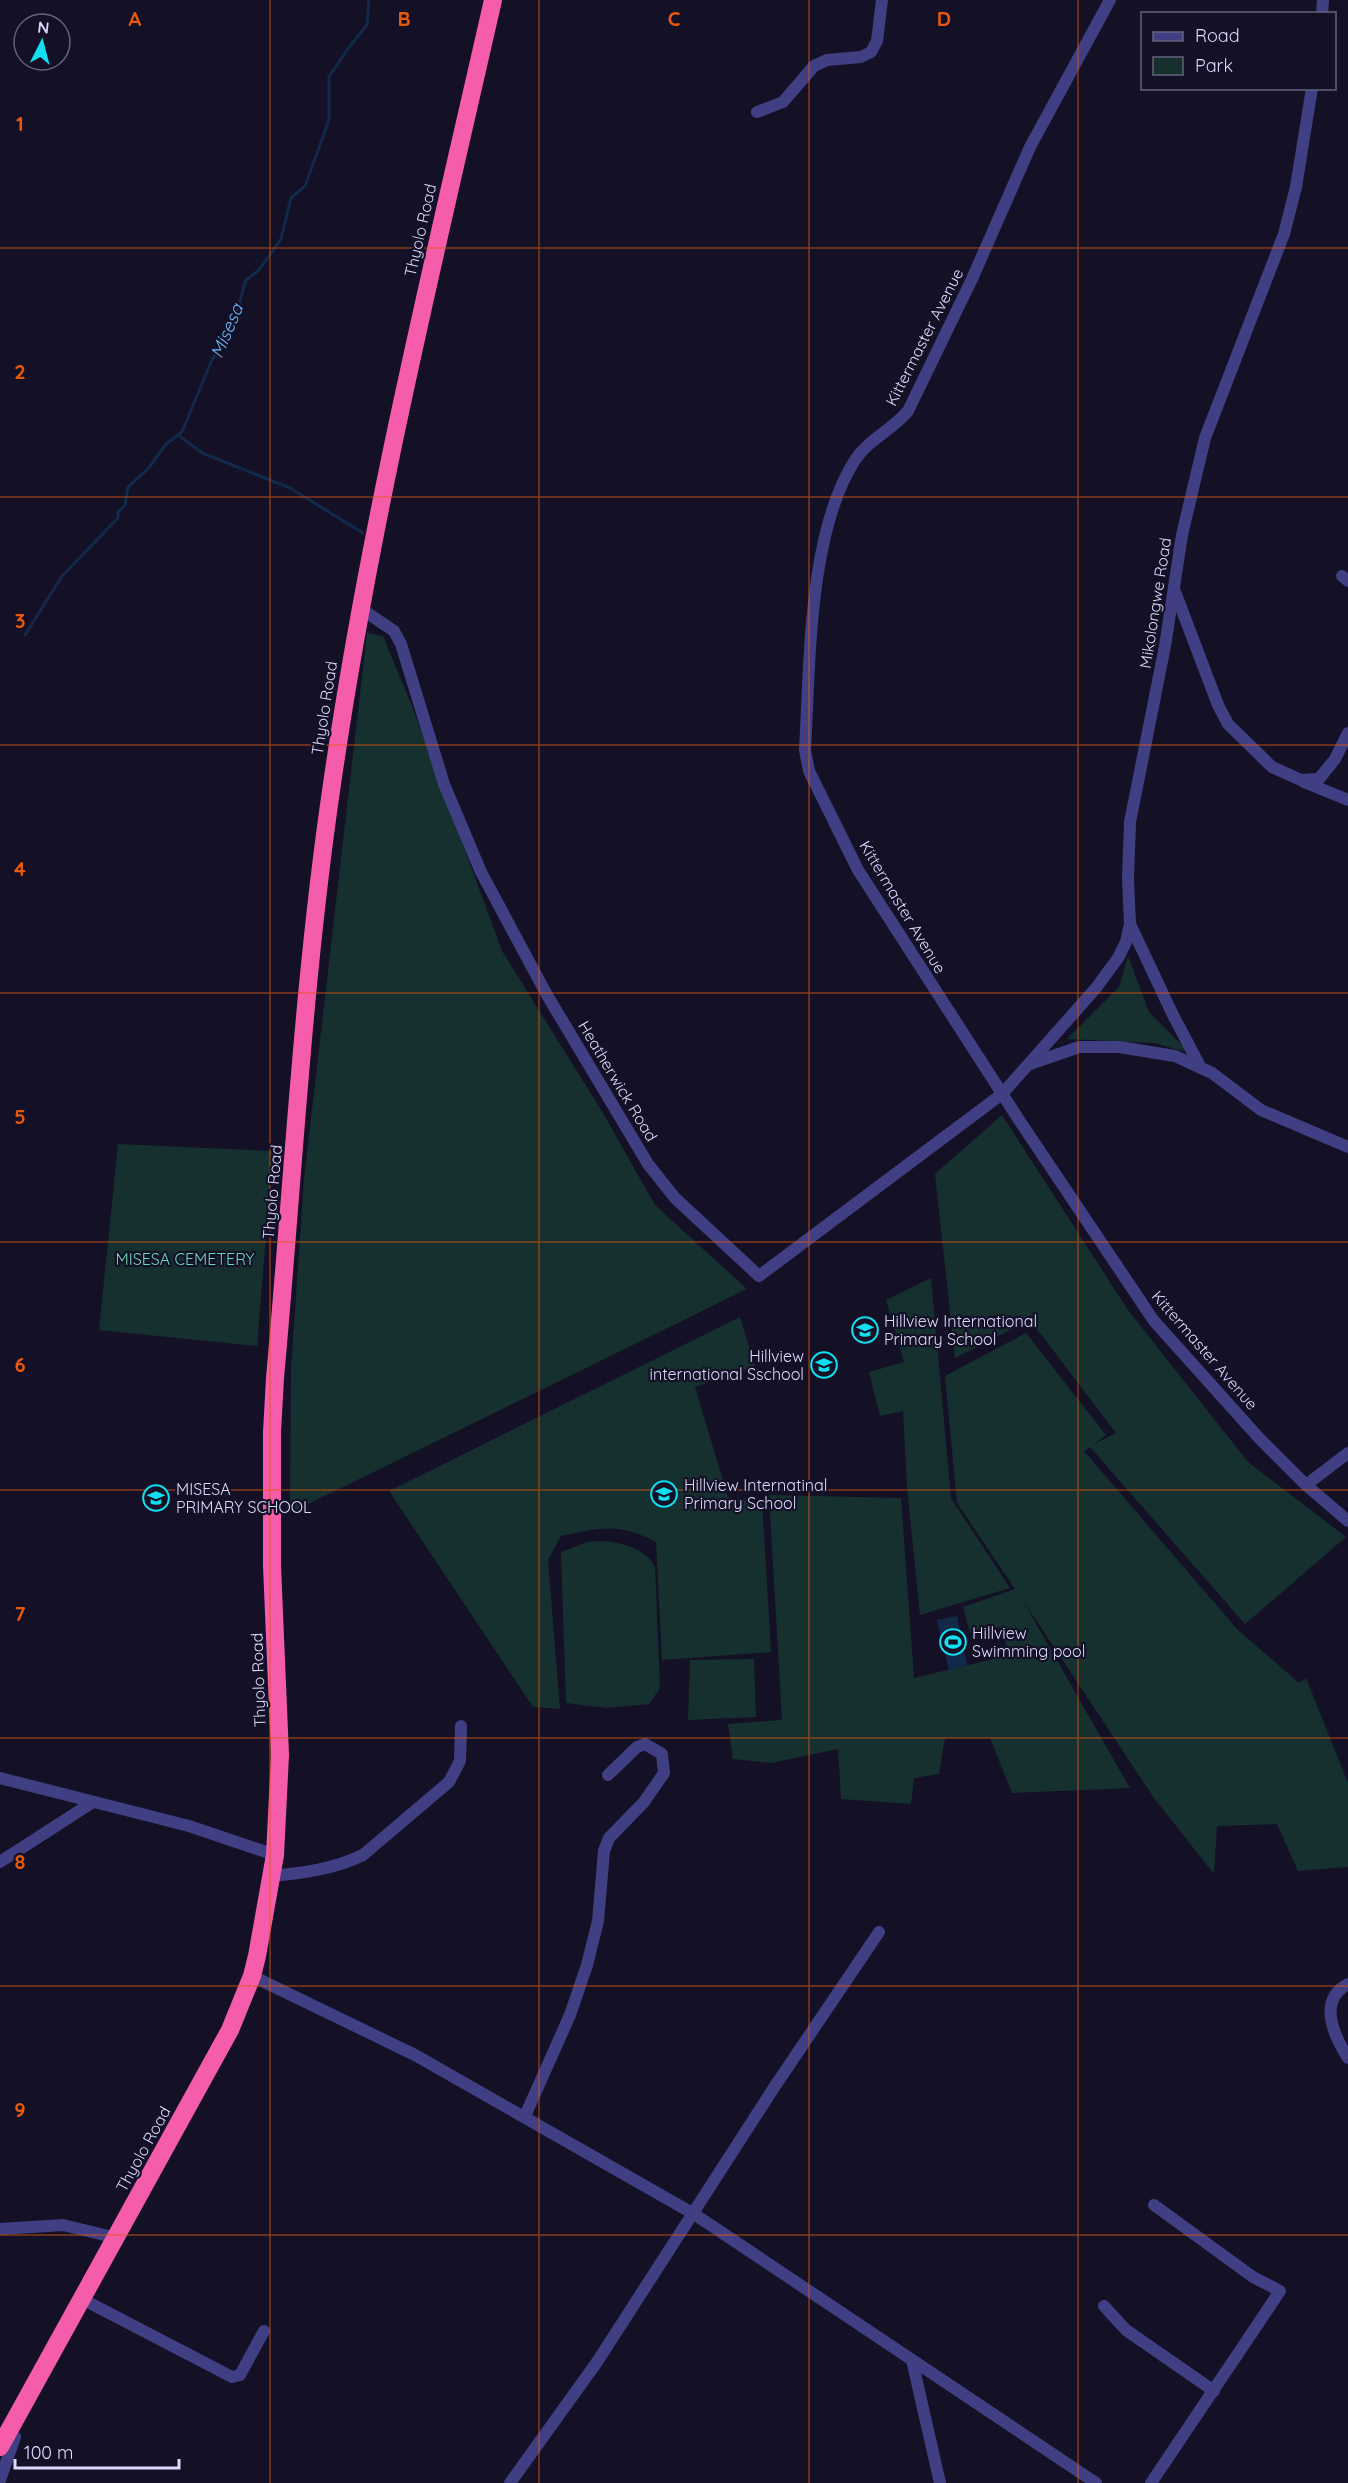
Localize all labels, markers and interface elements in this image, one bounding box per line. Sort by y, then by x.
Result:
text: A [129,6,142,31]
text: B [397,6,411,31]
text: C [668,6,681,31]
text: D [937,6,951,31]
north arrow [12,12,72,72]
legend [1141,12,1336,90]
text: N [37,17,50,38]
text: Road [1195,24,1240,47]
text: Park [1195,54,1233,77]
text: 1 [16,111,24,136]
street label: Thyolo Road [400,182,440,278]
street label: Kittermaster Avenue [881,265,967,409]
water label: Misesa [205,299,249,361]
text: 2 [14,359,26,384]
street label: Mikolongwe Road [1135,536,1175,670]
text: 3 [15,608,25,633]
street label: Thyolo Road [307,660,341,756]
street label: Kittermaster Avenue [855,837,951,977]
text: 4 [14,856,26,881]
street label: Heatherwick Road [574,1017,662,1145]
text: 5 [14,1104,26,1129]
street label: Thyolo Road [258,1144,286,1240]
park label: MISESA CEMETERY [116,1249,255,1269]
street label: Kittermaster Avenue [1148,1286,1262,1414]
place label: Hillview International Primary School [884,1311,1037,1349]
school or university icon: Hillview International Primary School [850,1315,880,1345]
place label: Hillview international Sschool [649,1346,804,1384]
school or university icon: Hillview international Sschool [809,1350,839,1380]
text: 6 [14,1352,26,1377]
place label: Hillview Internatinal Primary School [684,1475,827,1513]
place label: MISESA PRIMARY SCHOOL [176,1479,312,1517]
school or university icon: Hillview Internatinal Primary School [649,1479,679,1509]
school or university icon: MISESA PRIMARY SCHOOL [141,1483,171,1513]
text: 7 [15,1601,26,1626]
place label: Hillview Swimming pool [972,1623,1085,1661]
sports icon: Hillview Swimming pool [938,1627,968,1657]
street label: Thyolo Road [246,1632,270,1728]
text: 8 [15,1849,26,1874]
text: 9 [14,2097,26,2122]
street label: Thyolo Road [111,2103,175,2195]
scale bar [15,2432,178,2470]
text: 100 m [24,2441,73,2464]

